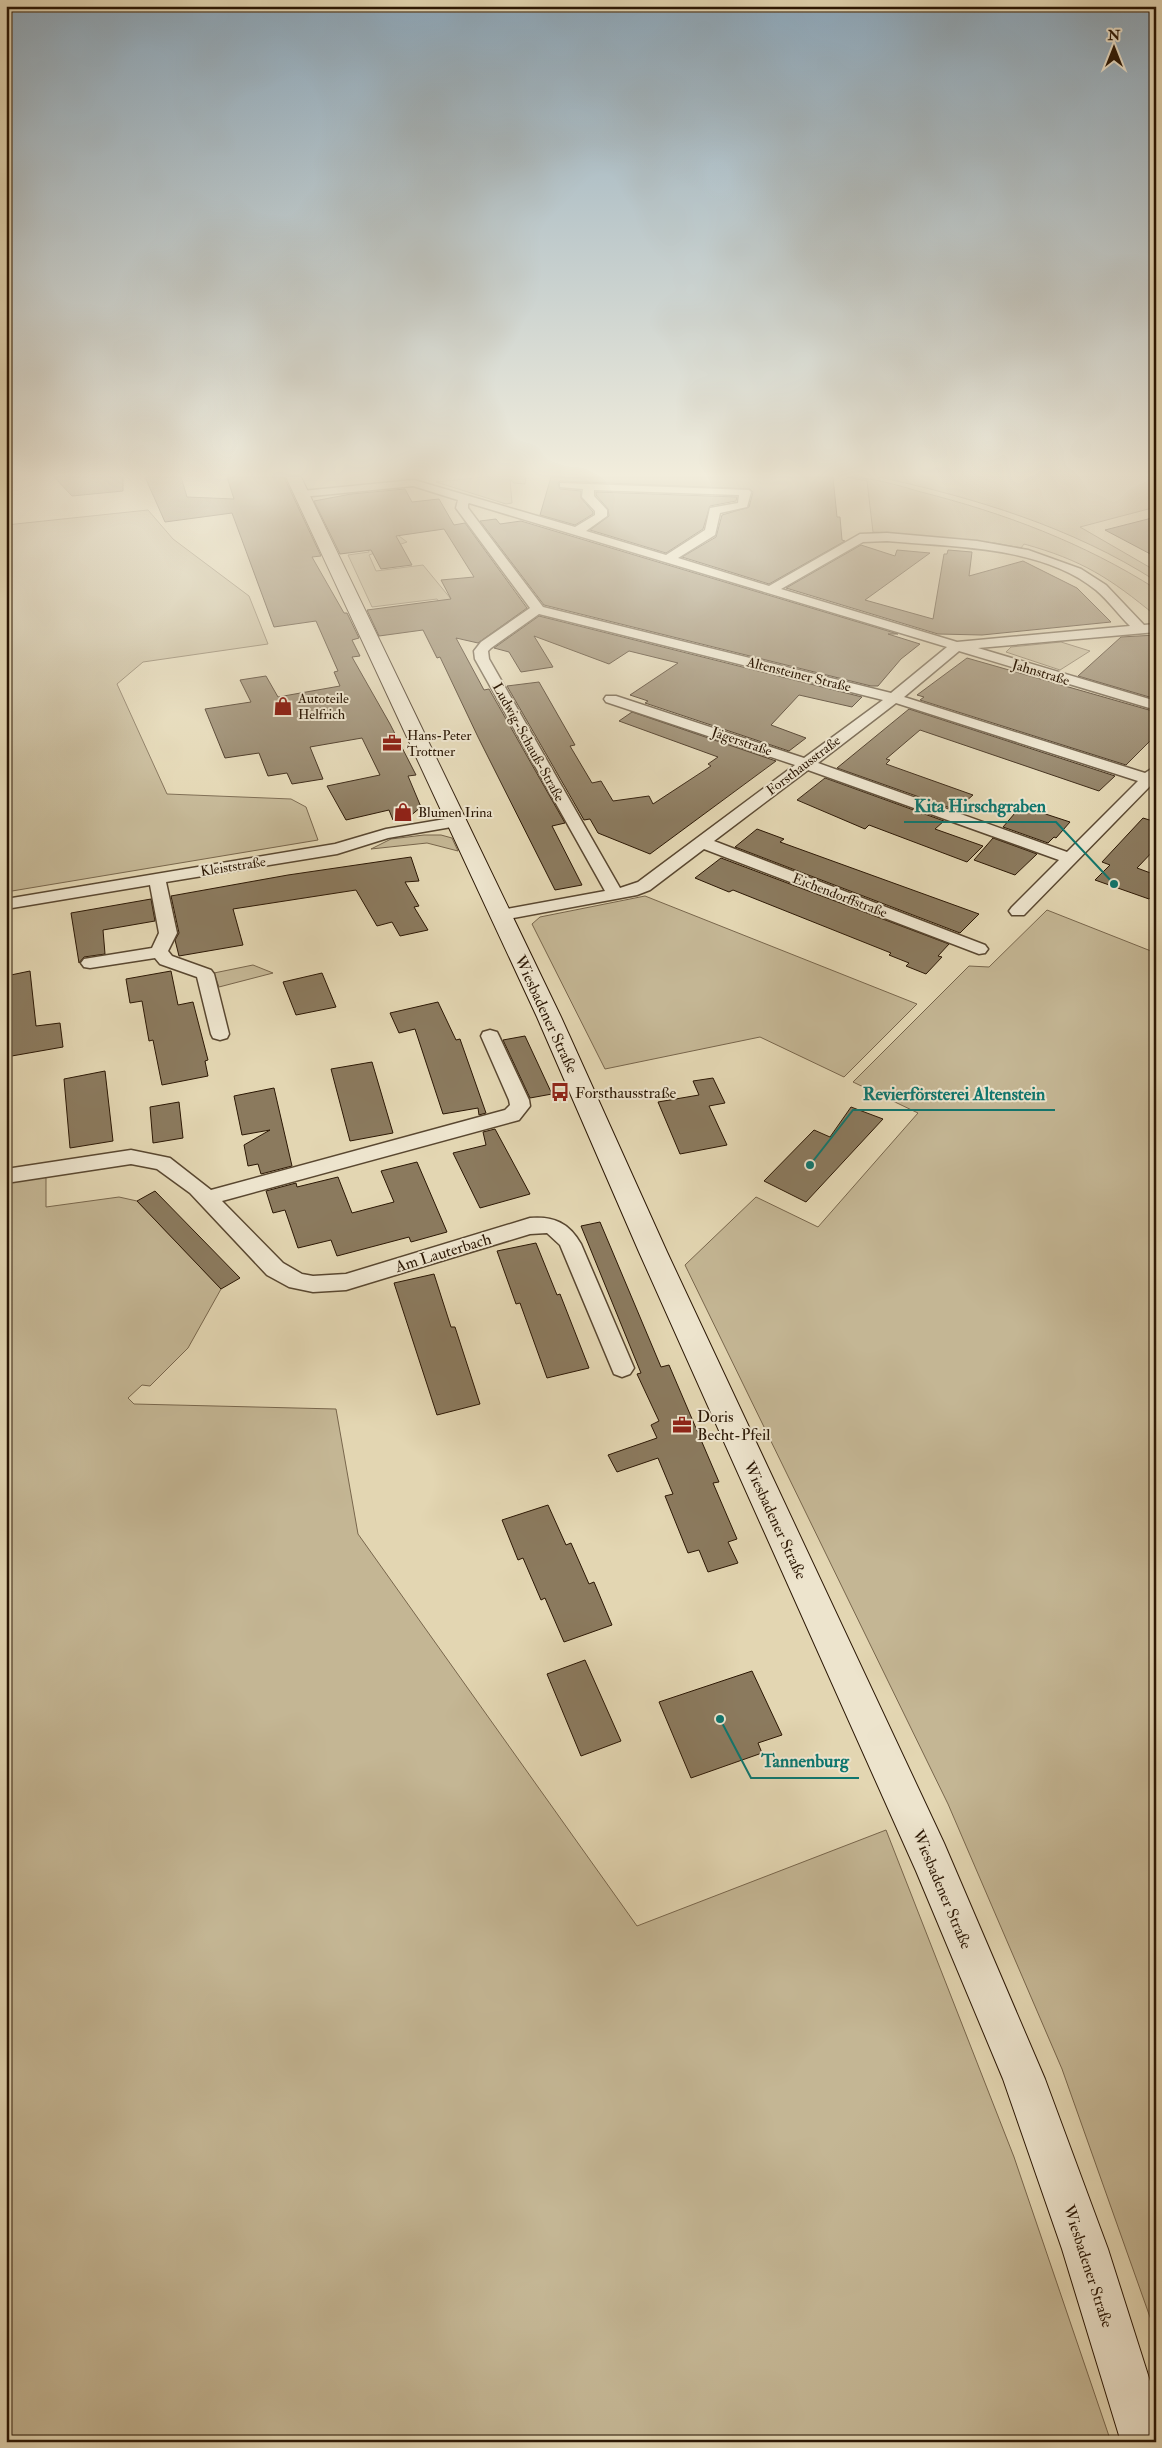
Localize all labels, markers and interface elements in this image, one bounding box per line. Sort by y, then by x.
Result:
north arrow [1090,22,1140,72]
text: N [1107,27,1121,44]
street label: Altensteiner Straße [744,653,853,696]
street label: Jahnstraße [1009,655,1072,689]
street label: Ludwig-Schauß-Straße [489,680,568,805]
place label: Autoteile Helfrich [297,690,349,723]
shop icon: Autoteile Helfrich [272,695,294,717]
street label: Jägerstraße [708,723,774,760]
place label: Hans-Peter Trottner [407,727,472,760]
office icon: Hans-Peter Trottner [381,732,403,754]
street label: Forsthausstraße [763,732,844,799]
callout: Kita Hirschgraben [904,789,1056,822]
text: Kita Hirschgraben [914,795,1047,818]
shop icon: Blumen Irina [392,801,414,823]
place label: Blumen Irina [418,804,493,821]
street label: Kleiststraße [199,853,267,880]
street label: Eichendorffstraße [790,870,890,921]
street label: Wiesbadener Straße [510,951,582,1077]
callout: Revierförsterei Altenstein [853,1077,1055,1110]
bus stop icon: Forsthausstraße [549,1081,571,1103]
place label: Forsthausstraße [575,1083,677,1103]
text: Revierförsterei Altenstein [863,1083,1046,1106]
street label: Am Lauterbach [392,1229,494,1277]
place label: Doris Becht-Pfeil [697,1407,770,1445]
office icon: Doris Becht-Pfeil [671,1414,693,1436]
street label: Wiesbadener Straße [739,1457,811,1583]
callout: Tannenburg [751,1745,859,1778]
text: Tannenburg [760,1750,850,1773]
street label: Wiesbadener Straße [908,1826,976,1952]
street label: Wiesbadener Straße [1058,2201,1117,2330]

